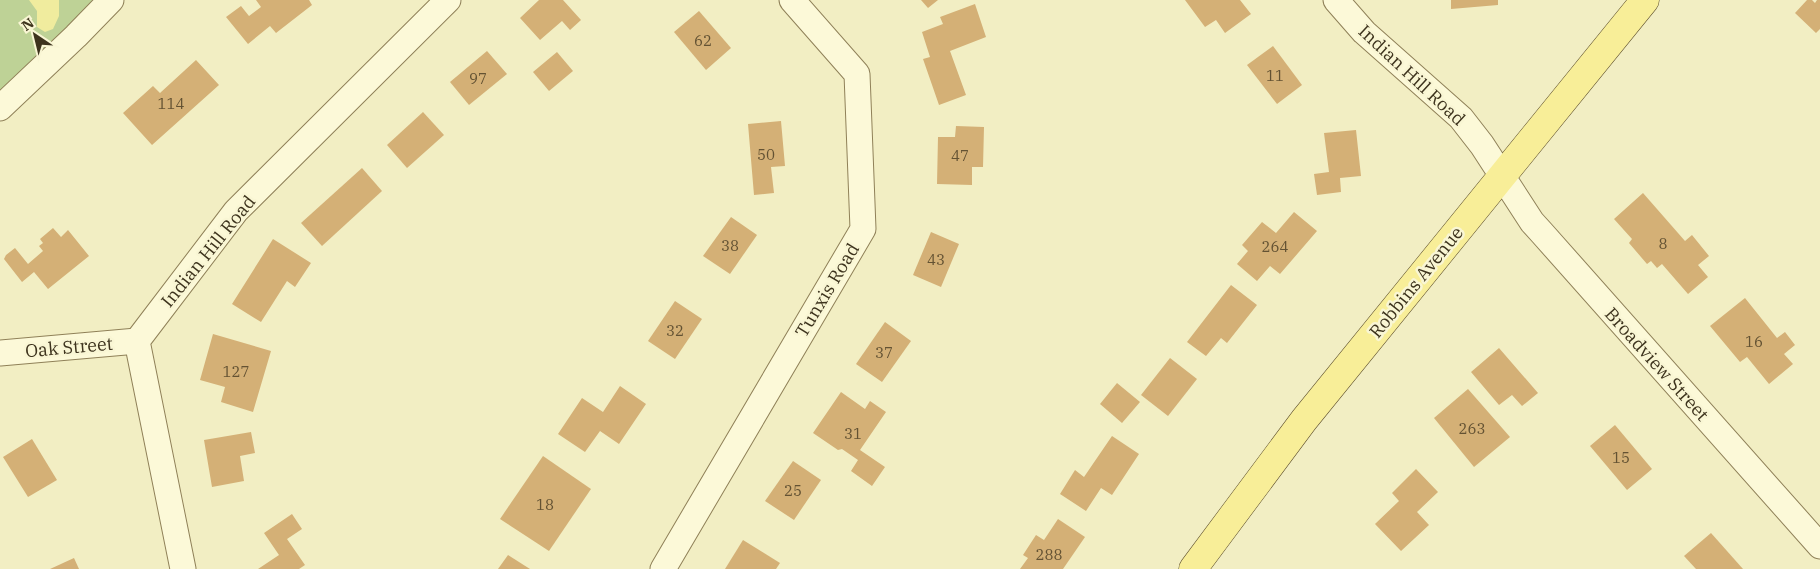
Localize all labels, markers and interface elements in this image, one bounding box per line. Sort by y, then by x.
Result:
north arrow [10,10,60,60]
text: N [18,14,37,35]
street label: Indian Hill Road [1354,20,1470,130]
house number: 62 [694,31,712,50]
house number: 11 [1266,66,1284,85]
house number: 97 [469,69,487,88]
house number: 114 [157,94,185,113]
house number: 50 [757,145,775,164]
house number: 47 [951,146,969,165]
street label: Indian Hill Road [156,190,260,312]
street label: Robbins Avenue [1364,222,1468,342]
house number: 8 [1658,234,1668,253]
house number: 38 [721,236,739,255]
house number: 264 [1261,237,1289,256]
street label: Tunxis Road [790,239,864,341]
house number: 43 [927,250,945,269]
street label: Broadview Street [1600,303,1714,425]
house number: 32 [666,321,684,340]
street label: Oak Street [24,332,114,362]
house number: 16 [1745,332,1763,351]
house number: 37 [875,343,893,362]
house number: 127 [222,362,250,381]
house number: 263 [1458,419,1486,438]
house number: 31 [844,424,862,443]
house number: 15 [1612,448,1630,467]
house number: 25 [784,481,802,500]
house number: 18 [536,495,554,514]
house number: 288 [1035,545,1063,564]

